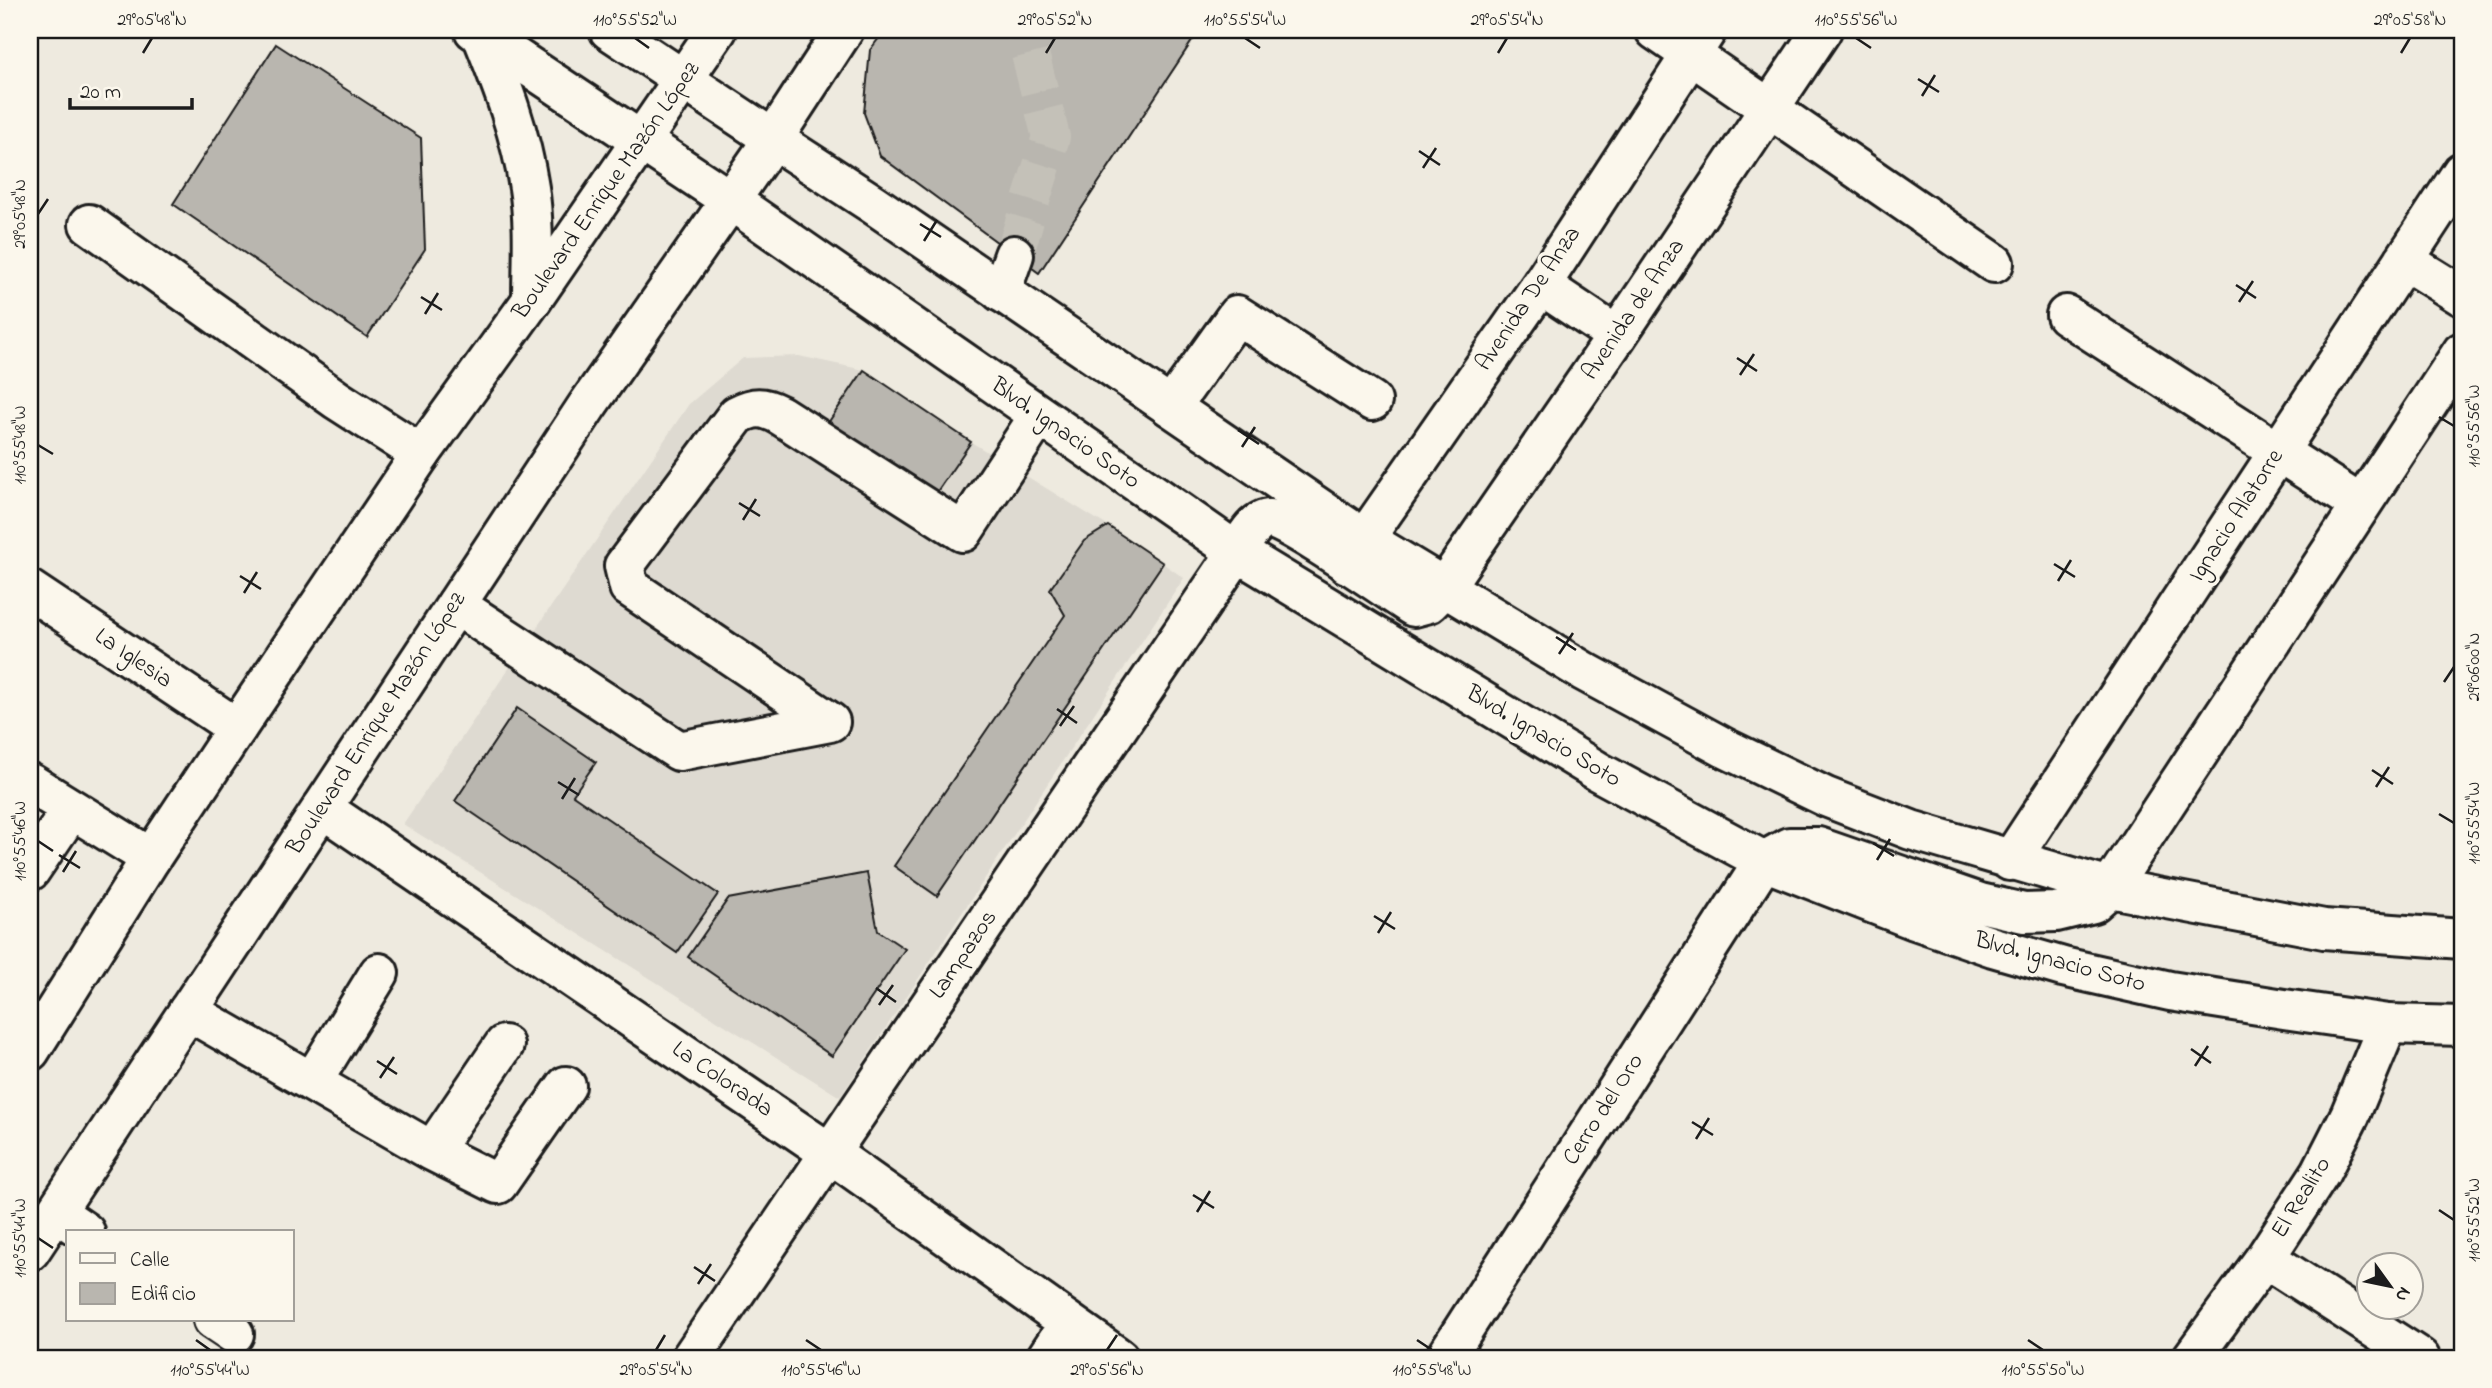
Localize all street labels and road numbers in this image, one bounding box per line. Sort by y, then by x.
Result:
street label: Boulevard Enrique Mazón López [504,54,710,328]
street label: Avenida De Anza [1467,220,1591,378]
street label: Avenida de Anza [1574,232,1694,388]
street label: Blvd. Ignacio Soto [982,369,1147,499]
street label: Ignacio Alatorre [2181,442,2293,590]
street label: Boulevard Enrique Mazón López [278,585,476,863]
street label: La Iglesia [87,620,179,698]
street label: Blvd. Ignacio Soto [1458,676,1627,797]
street label: Lampazos [921,903,1007,1007]
street label: Blvd. Ignacio Soto [1970,923,2149,1003]
street label: La Colorada [664,1033,780,1127]
street label: Cerro del Oro [1555,1047,1653,1173]
street label: El Realito [2263,1150,2341,1246]

